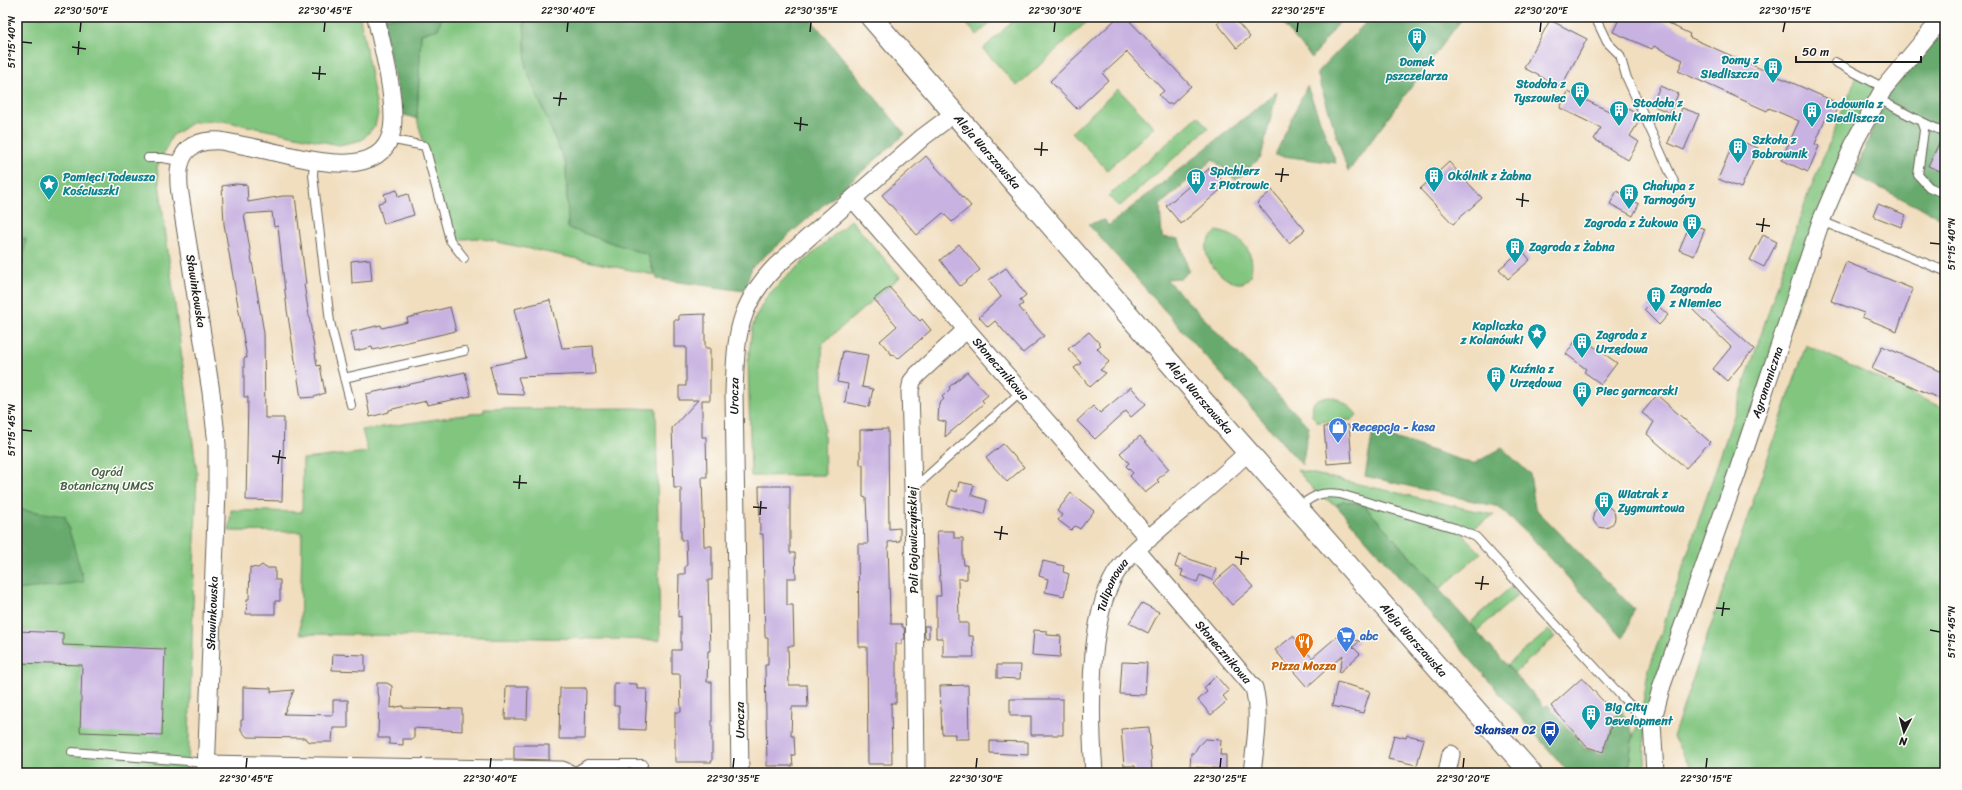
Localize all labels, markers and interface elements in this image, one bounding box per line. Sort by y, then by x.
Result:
text: 22°30'50"E [54,2,109,20]
text: 22°30'45"E [298,2,353,20]
text: 22°30'40"E [541,2,596,20]
text: 22°30'35"E [785,2,839,20]
text: 22°30'30"E [1029,2,1083,20]
text: 22°30'25"E [1272,2,1326,20]
text: 22°30'20"E [1514,2,1569,20]
text: 22°30'15"E [1759,2,1812,20]
text: 51°15'40"N [3,16,21,68]
building icon: Domek pszczelarza [1406,26,1428,54]
scale bar [1796,38,1921,64]
text: 50 m [1802,41,1829,63]
place label: Domy z Siedliszcza [1700,49,1759,85]
place label: Domek pszczelarza [1385,51,1449,87]
building icon: Domy z Siedliszcza [1762,56,1784,84]
place label: Stodoła z Tyszowiec [1513,73,1566,109]
building icon: Stodoła z Tyszowiec [1569,80,1591,108]
place label: Stodoła z Kamionki [1632,92,1683,128]
place label: Lodownia z Siedliszcza [1825,93,1884,129]
building icon: Stodoła z Kamionki [1608,99,1630,127]
building icon: Lodownia z Siedliszcza [1801,100,1823,128]
street label: Aleja Warszawska [948,108,1027,195]
place label: Szkoła z Bobrownik [1751,129,1808,165]
building icon: Szkoła z Bobrownik [1727,136,1749,164]
place label: Spichlerz z Piotrowic [1209,160,1269,196]
building icon: Okólnik z Żabna [1423,165,1445,193]
place label: Okólnik z Żabna [1447,165,1532,187]
place label: Pamięci Tadeusza Kościuszki [62,166,155,202]
building icon: Spichlerz z Piotrowic [1185,167,1207,195]
place icon: Pamięci Tadeusza Kościuszki [38,173,60,201]
place label: Chałupa z Tarnogóry [1642,175,1696,211]
building icon: Chałupa z Tarnogóry [1618,182,1640,210]
place label: Zagroda z Żukowa [1583,212,1679,234]
building icon: Zagroda z Żukowa [1681,212,1703,240]
text: 51°15'40"N [1943,218,1961,270]
building icon: Zagroda z Żabna [1504,236,1526,264]
place label: Zagroda z Żabna [1528,236,1615,258]
street label: Sławinkowska [179,253,213,329]
place label: Zagroda z Niemiec [1669,278,1722,314]
building icon: Zagroda z Niemiec [1645,285,1667,313]
place label: Kapliczka z Kolanówki [1460,315,1524,351]
place icon: Kapliczka z Kolanówki [1526,322,1548,350]
place label: Zagroda z Urzędowa [1595,324,1648,360]
building icon: Zagroda z Urzędowa [1571,331,1593,359]
street label: Słonecznikowa [967,332,1035,406]
street label: Agronomiczna [1745,343,1789,422]
street label: Aleja Warszawska [1160,353,1239,440]
place label: Kuźnia z Urzędowa [1509,358,1562,394]
building icon: Kuźnia z Urzędowa [1485,365,1507,393]
street label: Urocza [723,376,746,415]
building icon: Piec garncarski [1571,380,1593,408]
place label: Piec garncarski [1596,380,1678,402]
text: 51°15'45"N [3,404,21,456]
shop icon: Recepcja - kasa [1327,416,1349,444]
place label: Recepcja - kasa [1351,416,1436,438]
park label: Ogród Botaniczny UMCS [60,461,154,497]
place label: Wiatrak z Zygmuntowa [1617,483,1686,519]
street label: Poli Gojawiczyńskiej [901,486,925,594]
building icon: Wiatrak z Zygmuntowa [1593,490,1615,518]
street label: Tulipanowa [1090,552,1135,614]
street label: Sławinkowska [200,576,225,651]
street label: Aleja Warszawska [1373,596,1454,683]
text: 51°15'45"N [1943,606,1961,658]
street label: Słonecznikowa [1190,615,1258,690]
supermarket icon: abc [1335,625,1357,653]
place label: abc [1359,625,1379,647]
restaurant icon: Pizza Mozza [1293,631,1315,659]
place label: Pizza Mozza [1272,655,1336,677]
place label: Big City Development [1605,696,1674,732]
street label: Urocza [729,701,751,739]
building icon: Big City Development [1580,703,1602,731]
north arrow [1884,712,1924,752]
place label: Skansen 02 [1473,719,1536,741]
bus stop icon: Skansen 02 [1539,719,1561,747]
text: N [1898,732,1909,751]
text: 22°30'45"E [219,770,274,788]
text: 22°30'40"E [463,770,518,788]
text: 22°30'35"E [707,770,761,788]
text: 22°30'30"E [950,770,1004,788]
text: 22°30'25"E [1194,770,1248,788]
text: 22°30'20"E [1436,770,1491,788]
text: 22°30'15"E [1680,770,1733,788]

